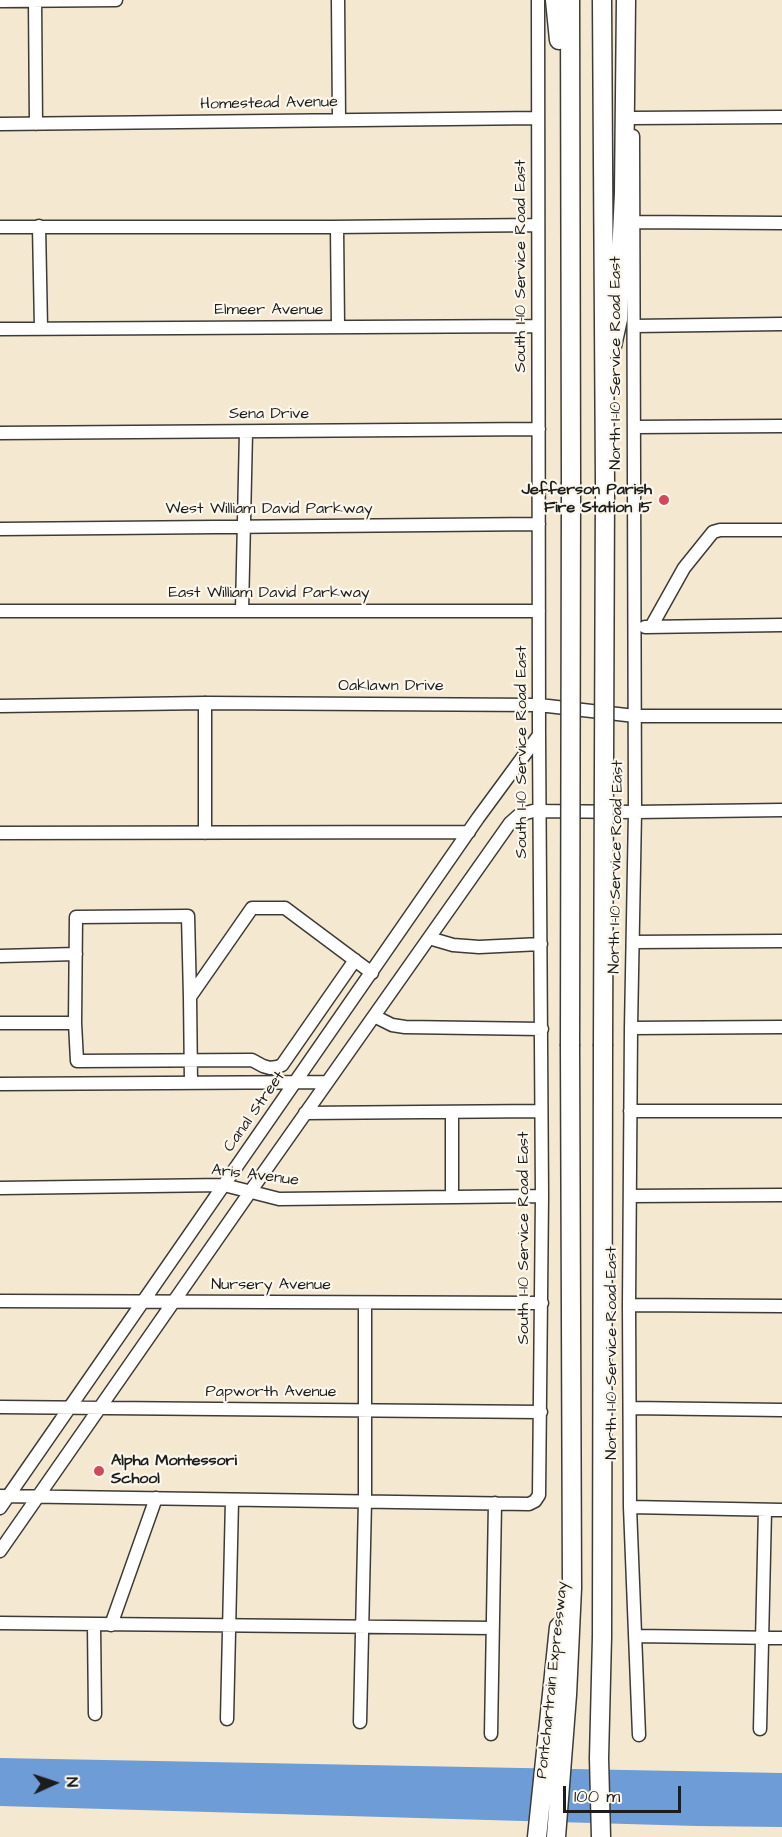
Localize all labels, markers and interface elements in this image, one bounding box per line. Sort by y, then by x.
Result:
street label: Homestead Avenue [200,93,338,115]
street label: South I-10 Service Road East [512,159,532,373]
street label: North I-10 Service Road East [607,256,627,470]
street label: Elmeer Avenue [215,301,323,321]
street label: Sena Drive [229,405,309,425]
place label: Jefferson Parish Fire Station 15 [521,481,652,519]
marker: Jefferson Parish Fire Station 15 [657,493,671,507]
street label: West William David Parkway [165,500,373,520]
street label: East William David Parkway [168,584,370,604]
street label: South I-10 Service Road East [513,645,533,859]
street label: Oaklawn Drive [338,677,444,697]
street label: North I-10 Service Road East [606,760,628,974]
street label: Canal Street [220,1068,290,1156]
street label: South I-10 Service Road East [515,1131,535,1345]
street label: Aris Avenue [210,1161,300,1191]
street label: North I-10 Service Road East [603,1246,623,1460]
street label: Nursery Avenue [211,1276,331,1296]
street label: Papworth Avenue [206,1383,336,1403]
place label: Alpha Montessori School [111,1452,237,1490]
marker: Alpha Montessori School [92,1464,106,1478]
street label: Pontchartrain Expressway [533,1580,573,1780]
north arrow [24,1753,84,1813]
scale bar [566,1774,684,1812]
text: N [61,1776,83,1788]
text: 100 m [574,1784,620,1809]

